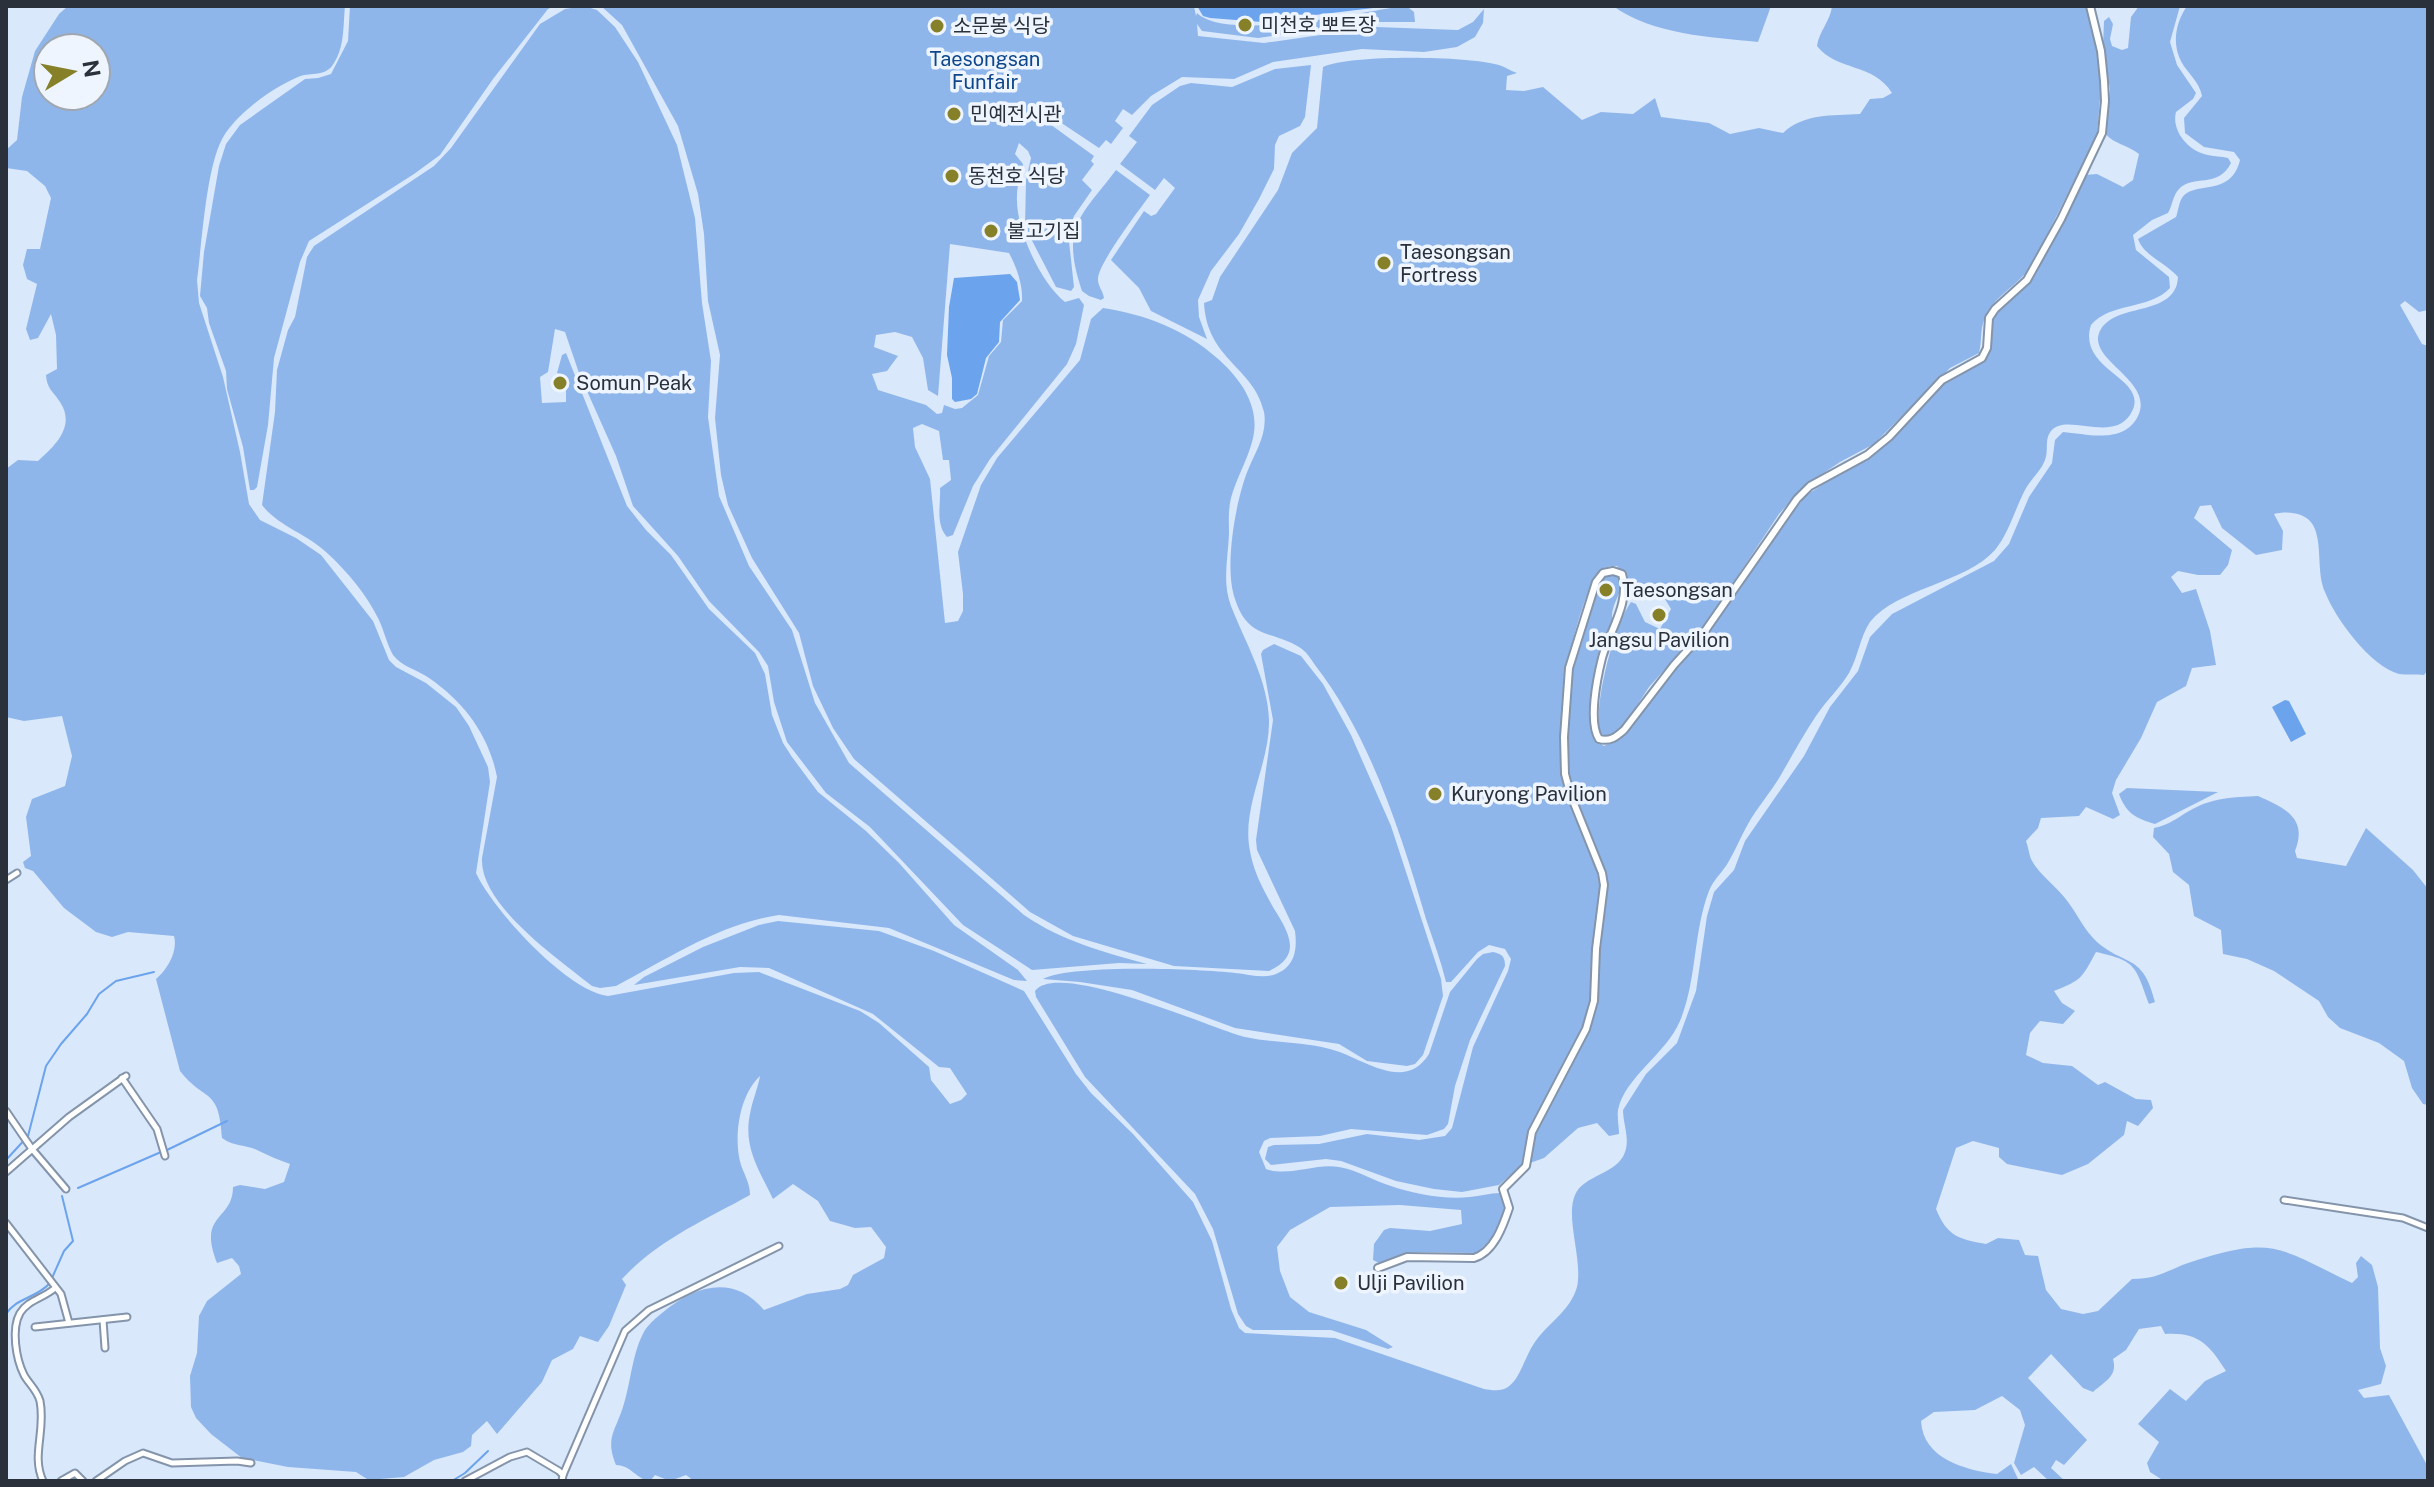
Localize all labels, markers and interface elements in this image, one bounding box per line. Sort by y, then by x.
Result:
place label: 미천호 뽀트장 [1261,13,1376,37]
place label: 소문봉 식당 [953,14,1050,38]
marker: 미천호 뽀트장 [1236,16,1254,34]
marker: 소문봉 식당 [928,17,946,35]
north arrow [32,32,112,112]
park label: Taesongsan Funfair [930,47,1040,94]
text: N [77,58,106,79]
place label: 민예전시관 [970,102,1062,126]
marker: 민예전시관 [945,105,963,123]
place label: 동천호 식당 [968,164,1065,188]
marker: 동천호 식당 [943,167,961,185]
place label: 불고기집 [1007,219,1081,243]
marker: 불고기집 [982,222,1000,240]
place label: Taesongsan Fortress [1400,240,1511,287]
marker: Taesongsan Fortress [1375,254,1393,272]
place label: Somun Peak [576,371,692,395]
marker: Somun Peak [551,374,569,392]
place label: Taesongsan [1622,578,1733,602]
marker: Taesongsan [1597,581,1615,599]
marker: Jangsu Pavilion [1650,606,1668,624]
place label: Jangsu Pavilion [1588,628,1730,652]
place label: Kuryong Pavilion [1451,782,1607,806]
marker: Kuryong Pavilion [1426,785,1444,803]
place label: Ulji Pavilion [1357,1271,1464,1295]
marker: Ulji Pavilion [1332,1274,1350,1292]

